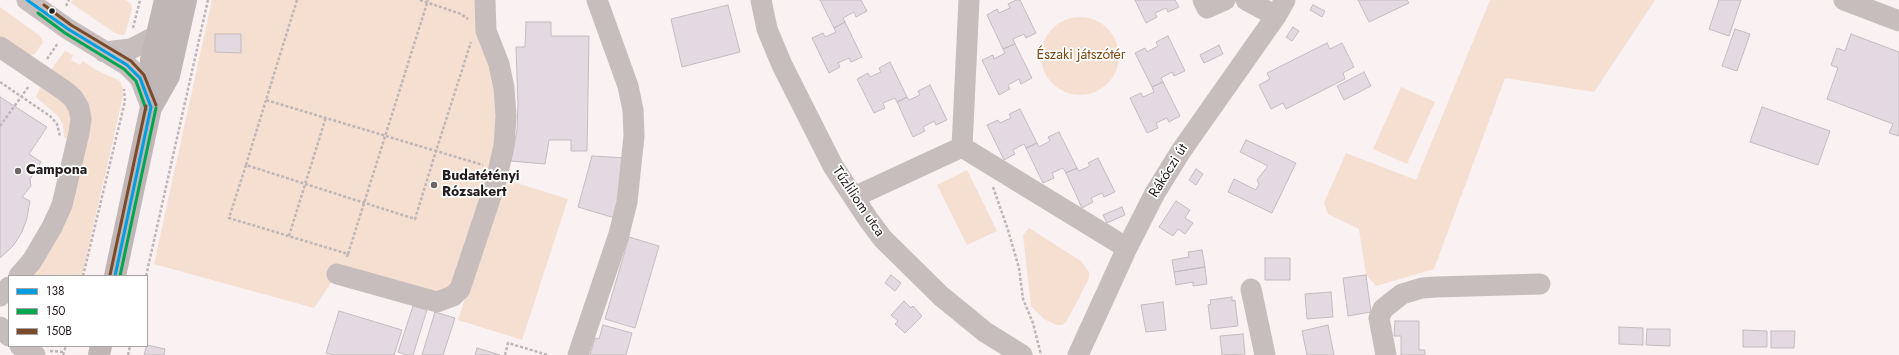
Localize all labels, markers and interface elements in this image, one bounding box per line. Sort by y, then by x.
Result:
unlabelled marker [47,6,57,16]
park label: Északi játszótér [1036,48,1126,64]
street label: Rákóczi út [1146,141,1192,201]
place label: Campona [26,163,87,179]
street label: Tűzliliom utca [828,164,888,240]
marker: Campona [13,166,23,176]
place label: Budatétényi Rózsakert [442,169,520,202]
marker: Budatétényi Rózsakert [429,180,439,190]
legend [8,275,148,347]
text: 138 [46,282,65,300]
text: 150 [46,302,65,320]
text: 150B [46,322,72,340]

